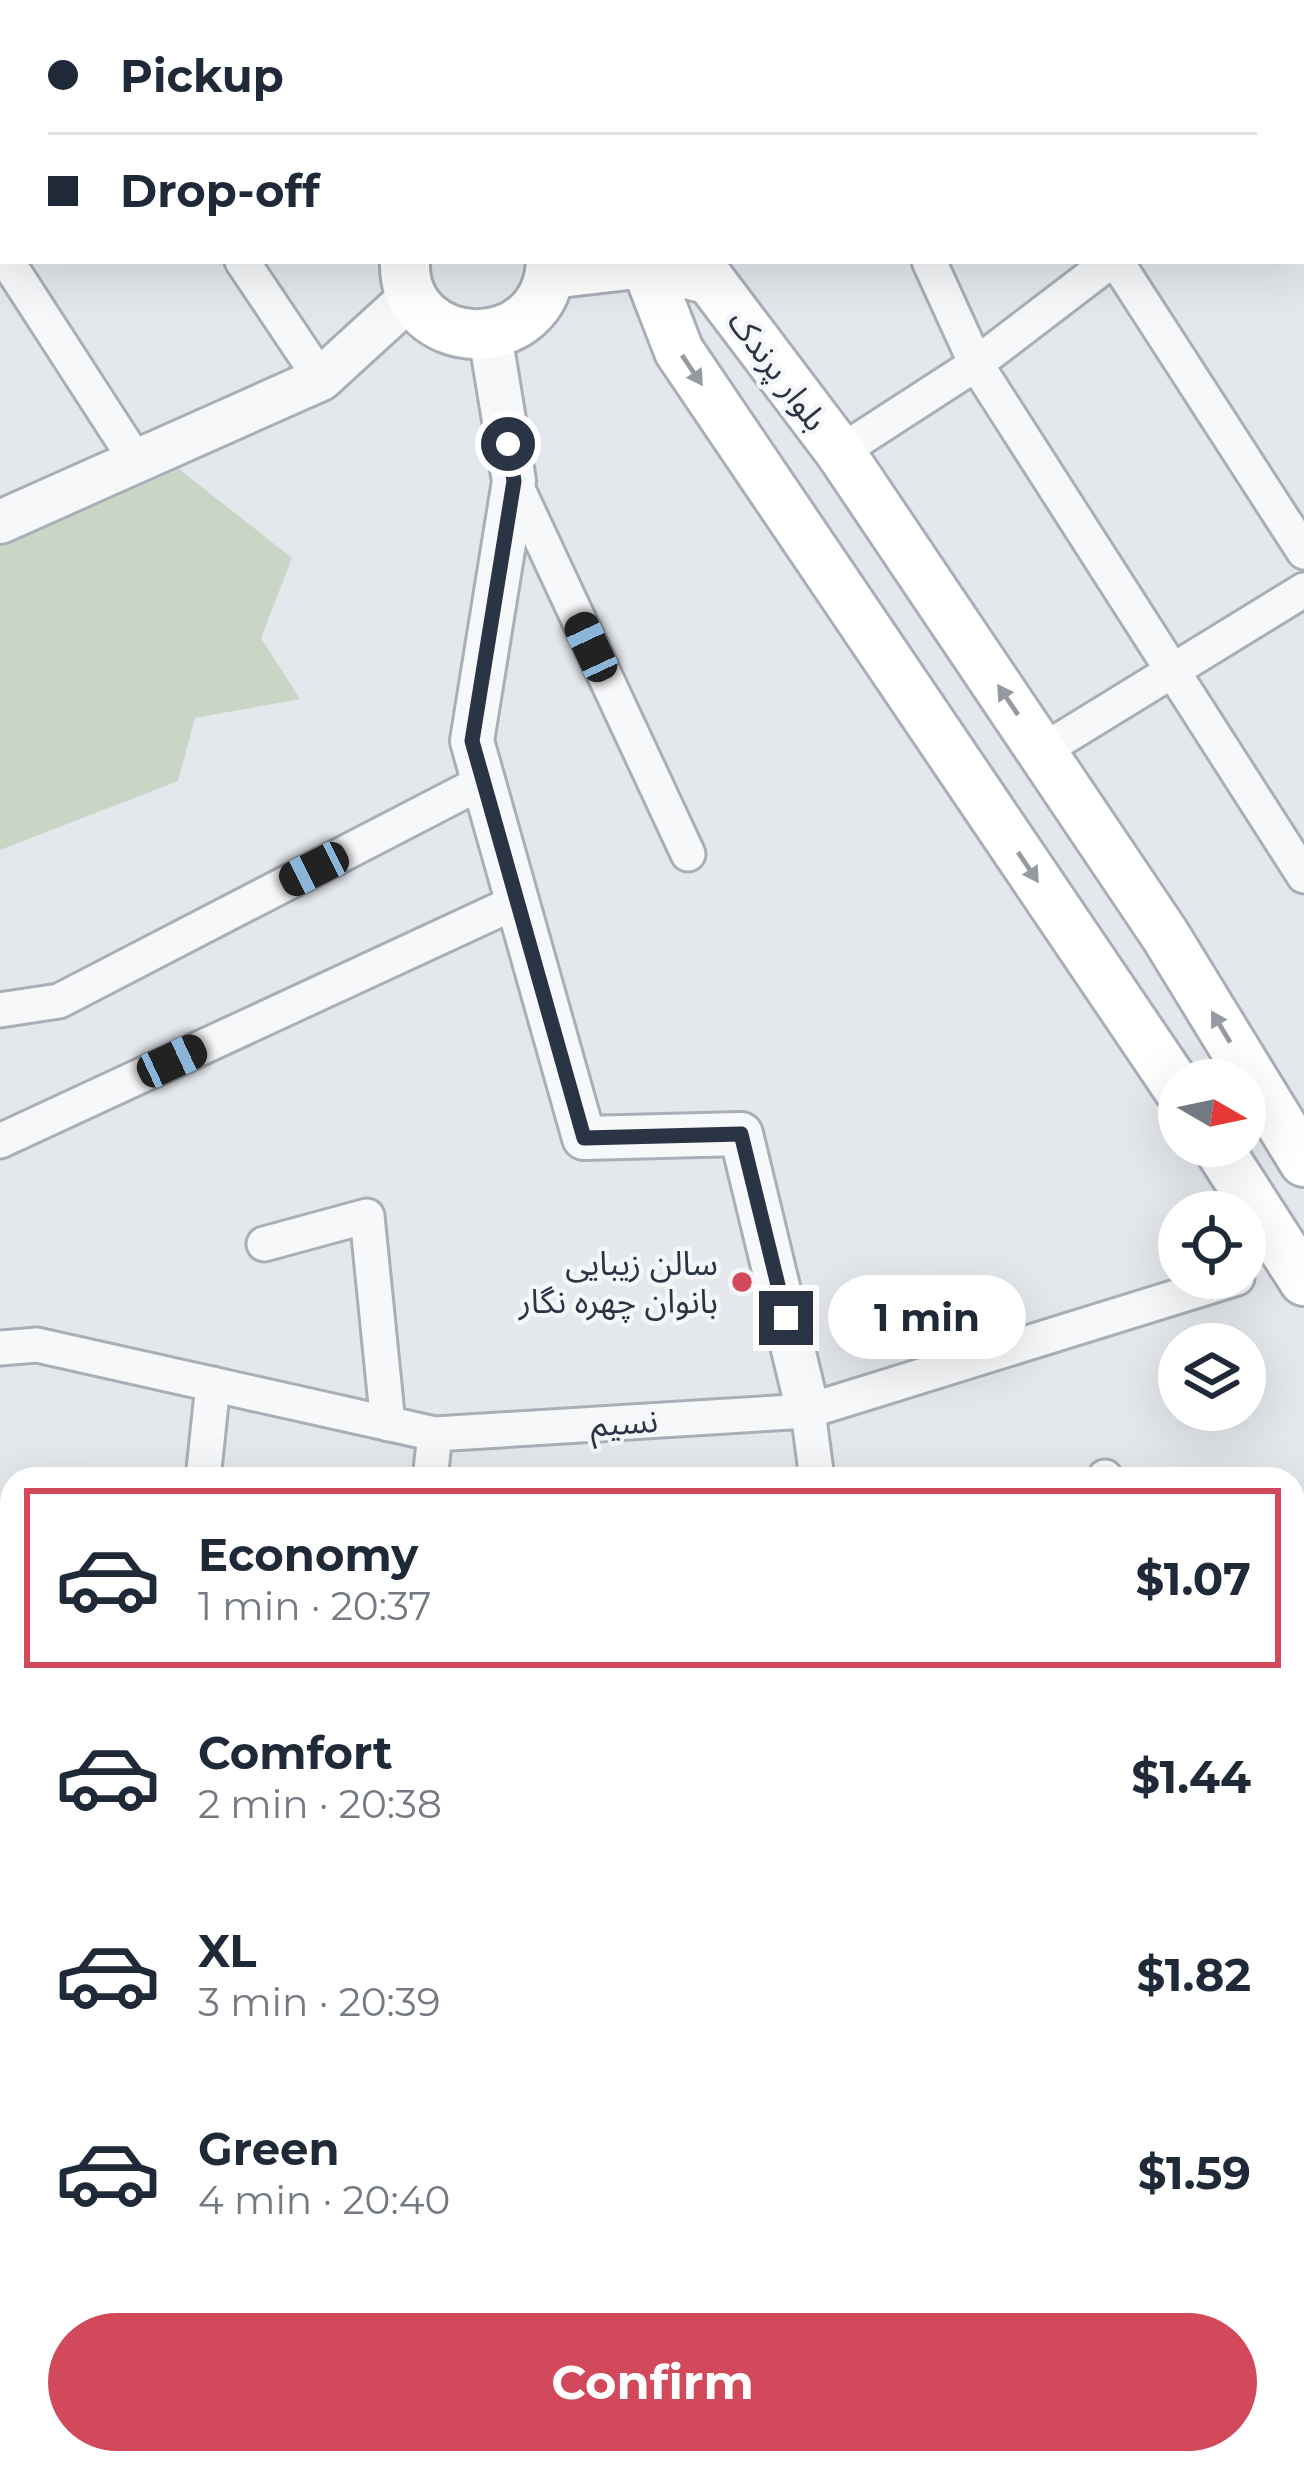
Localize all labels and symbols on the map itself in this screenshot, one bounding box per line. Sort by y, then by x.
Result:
street label: بلوار پرندک [718,302,836,439]
one-way arrow [680,354,703,386]
route start [481,417,535,471]
car [559,607,623,687]
one-way arrow [997,684,1019,717]
car [274,837,354,901]
one-way arrow [1016,851,1039,883]
one-way arrow [1211,1010,1233,1043]
car [132,1029,212,1093]
north arrow [1158,1059,1266,1167]
place label: سالن زیبایی بانوان چهره نگار [518,1243,718,1323]
marker: سالن زیبایی بانوان چهره نگار [729,1269,755,1295]
callout: 1 min [828,1276,1026,1360]
route end [759,1291,813,1345]
street label: نسیم [589,1400,660,1450]

